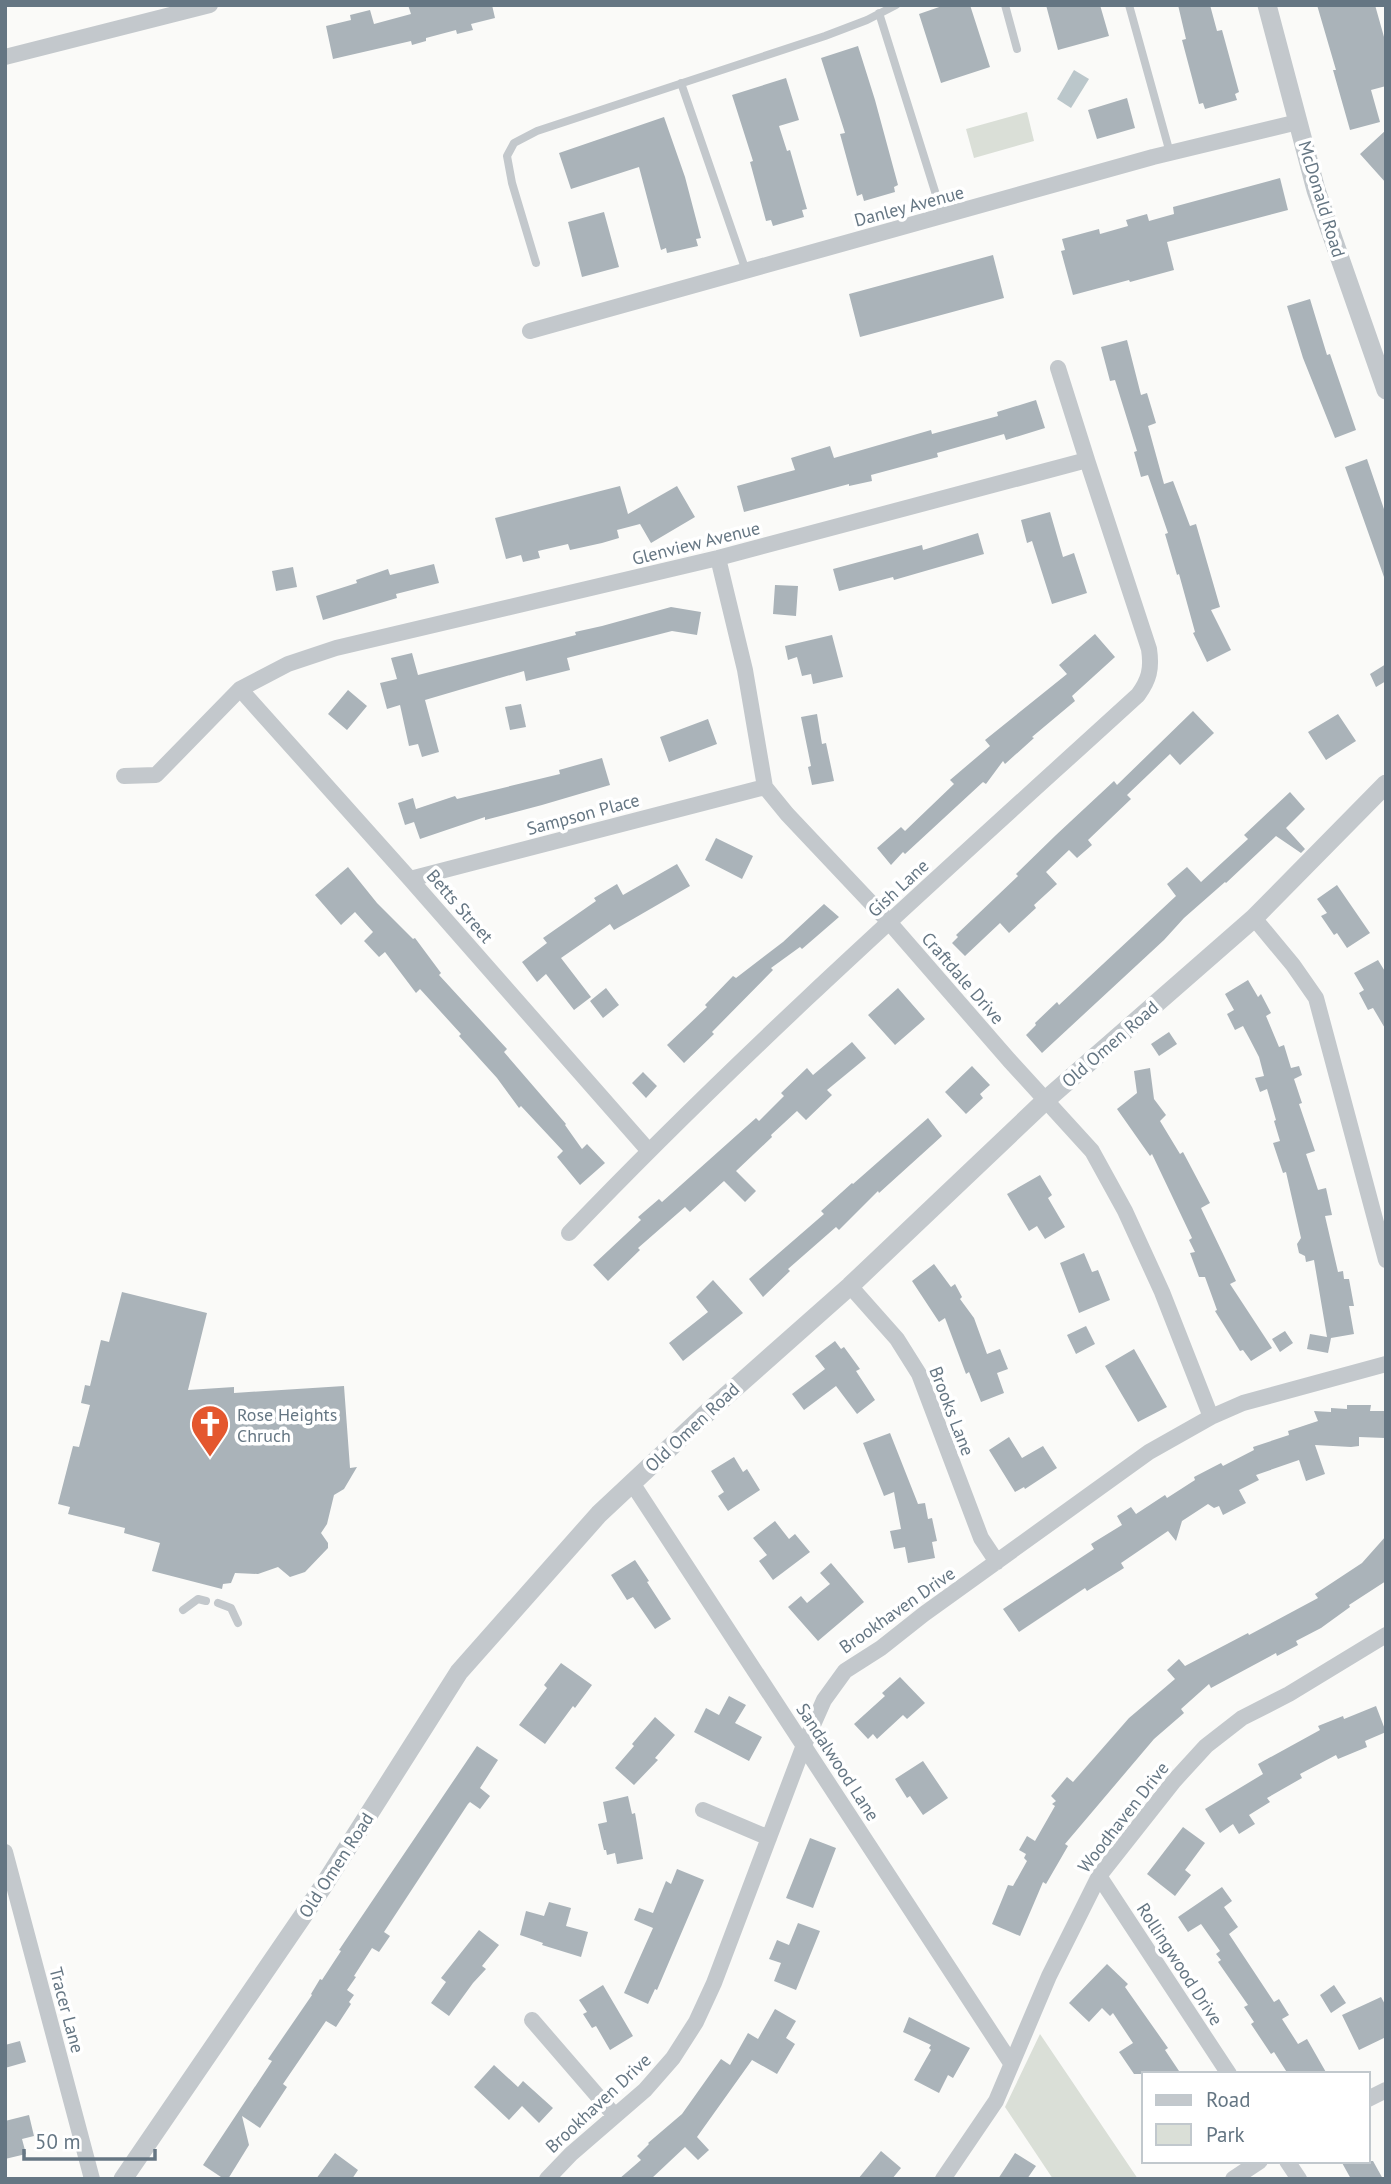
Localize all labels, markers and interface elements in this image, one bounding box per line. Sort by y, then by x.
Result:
street label: McDonald Road [1293,138,1351,260]
street label: Danley Avenue [852,180,966,232]
street label: Glenview Avenue [630,516,762,570]
street label: Sampson Place [524,788,642,840]
street label: Gish Lane [863,854,933,922]
street label: Betts Street [422,864,498,948]
street label: Craftdale Drive [917,927,1009,1029]
street label: Old Omen Road [1057,996,1163,1092]
street label: Brooks Lane [924,1363,980,1459]
street label: Old Omen Road [640,1377,744,1477]
church icon: Rose Heights Chruch [189,1403,231,1458]
place label: Rose Heights Chruch [237,1403,337,1447]
street label: Brookhaven Drive [835,1562,959,1658]
street label: Sandalwood Lane [791,1699,885,1825]
street label: Woodhaven Drive [1073,1757,1173,1877]
street label: Old Omen Road [293,1808,379,1922]
street label: Rollingwood Drive [1132,1898,1228,2030]
street label: Tracer Lane [45,1965,89,2055]
street label: Brookhaven Drive [540,2048,656,2158]
legend [1142,2072,1370,2163]
text: Road [1206,2086,1250,2113]
scale bar [24,2118,156,2162]
text: Park [1206,2121,1245,2148]
text: 50 m [35,2128,81,2155]

